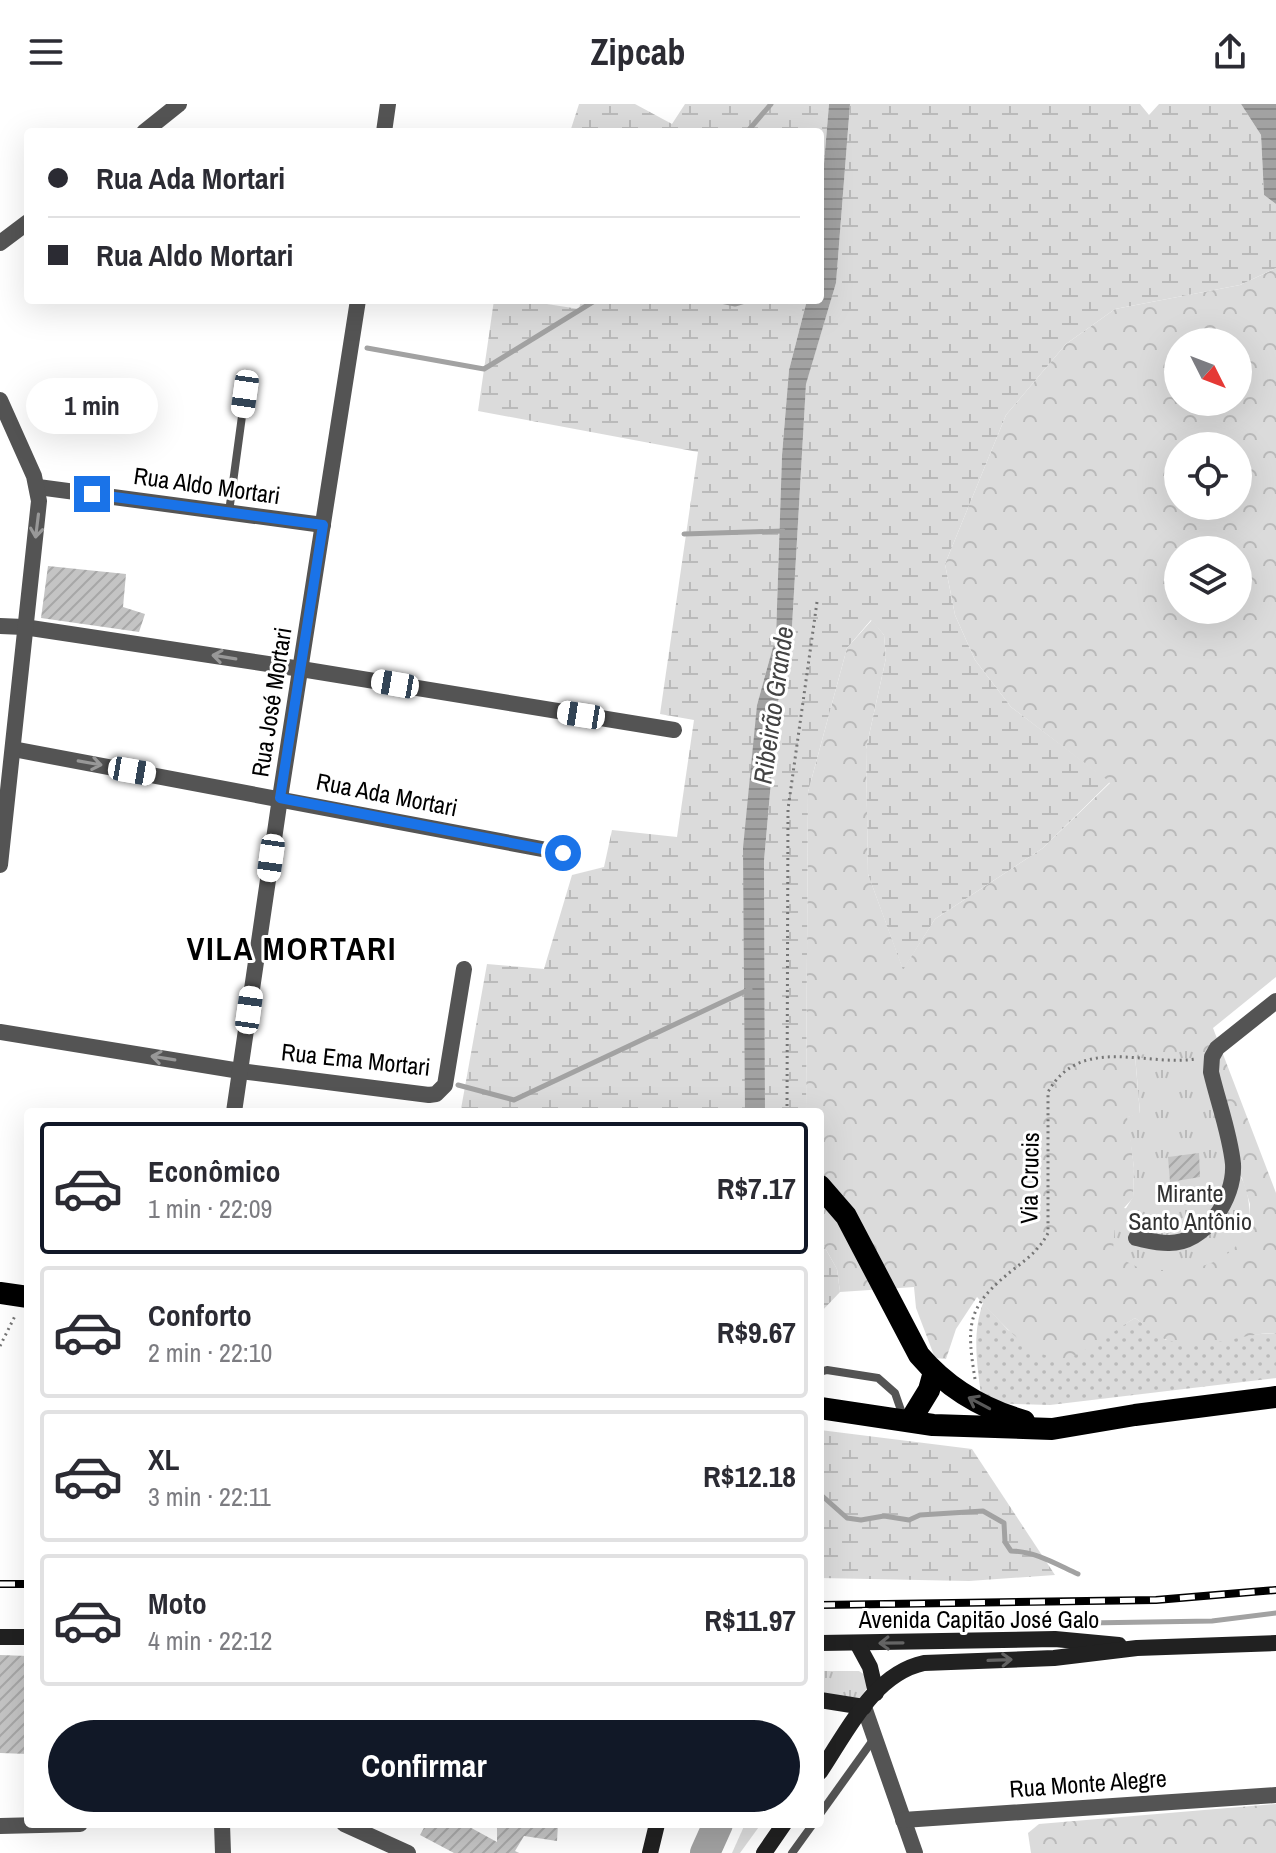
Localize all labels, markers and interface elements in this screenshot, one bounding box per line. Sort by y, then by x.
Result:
text: Zipcab [590,28,686,76]
icon: menu [24,30,68,74]
icon: share [1208,30,1252,74]
text: Rua Ada Mortari [96,158,285,198]
text: Rua Aldo Mortari [96,235,293,275]
north arrow [1164,328,1252,416]
map controls [1164,328,1252,624]
car [230,369,260,419]
callout: 1 min [26,378,158,434]
text: 1 min [64,388,120,423]
button: locate [1164,432,1252,520]
street label: Rua Aldo Mortari [132,459,282,511]
route end [74,476,110,512]
one-way arrow [29,513,44,538]
button: layers [1164,536,1252,624]
water label: Ribeirão Grande [745,624,801,786]
street label: Rua José Mortari [243,625,299,779]
one-way arrow [212,649,237,664]
car [369,668,421,700]
car [555,699,607,731]
car [106,755,158,787]
one-way arrow [77,757,102,772]
street label: Rua Ada Mortari [314,765,460,823]
car [256,833,286,883]
route start [545,835,581,871]
district label: VILA MORTARI [187,927,397,970]
car [234,985,264,1035]
street label: Rua Ema Mortari [280,1035,432,1083]
one-way arrow [151,1050,176,1065]
street label: Via Crucis [1012,1132,1046,1224]
text: Econômico [148,1151,281,1191]
icon: car [52,1152,124,1224]
text: R$7.17 [717,1168,796,1208]
park label: Mirante Santo Antônio [1128,1177,1252,1237]
text: 1 min · 22:09 [148,1191,272,1226]
text: Conforto [148,1295,252,1335]
icon: car [52,1296,124,1368]
text: R$9.67 [717,1312,796,1352]
text: 2 min · 22:10 [148,1335,272,1370]
one-way arrow [968,1394,991,1410]
text: XL [148,1439,179,1479]
icon: car [52,1440,124,1512]
text: R$12.18 [703,1456,796,1496]
text: 3 min · 22:11 [148,1479,271,1514]
text: Moto [148,1583,207,1623]
icon: car [52,1584,124,1656]
text: R$11.97 [704,1600,796,1640]
street label: Avenida Capitão José Galo [858,1603,1099,1635]
text: 4 min · 22:12 [148,1623,272,1658]
one-way arrow [878,1635,905,1650]
one-way arrow [986,1653,1013,1668]
button: Confirmar [48,1720,800,1812]
street label: Rua Monte Alegre [1008,1762,1168,1804]

